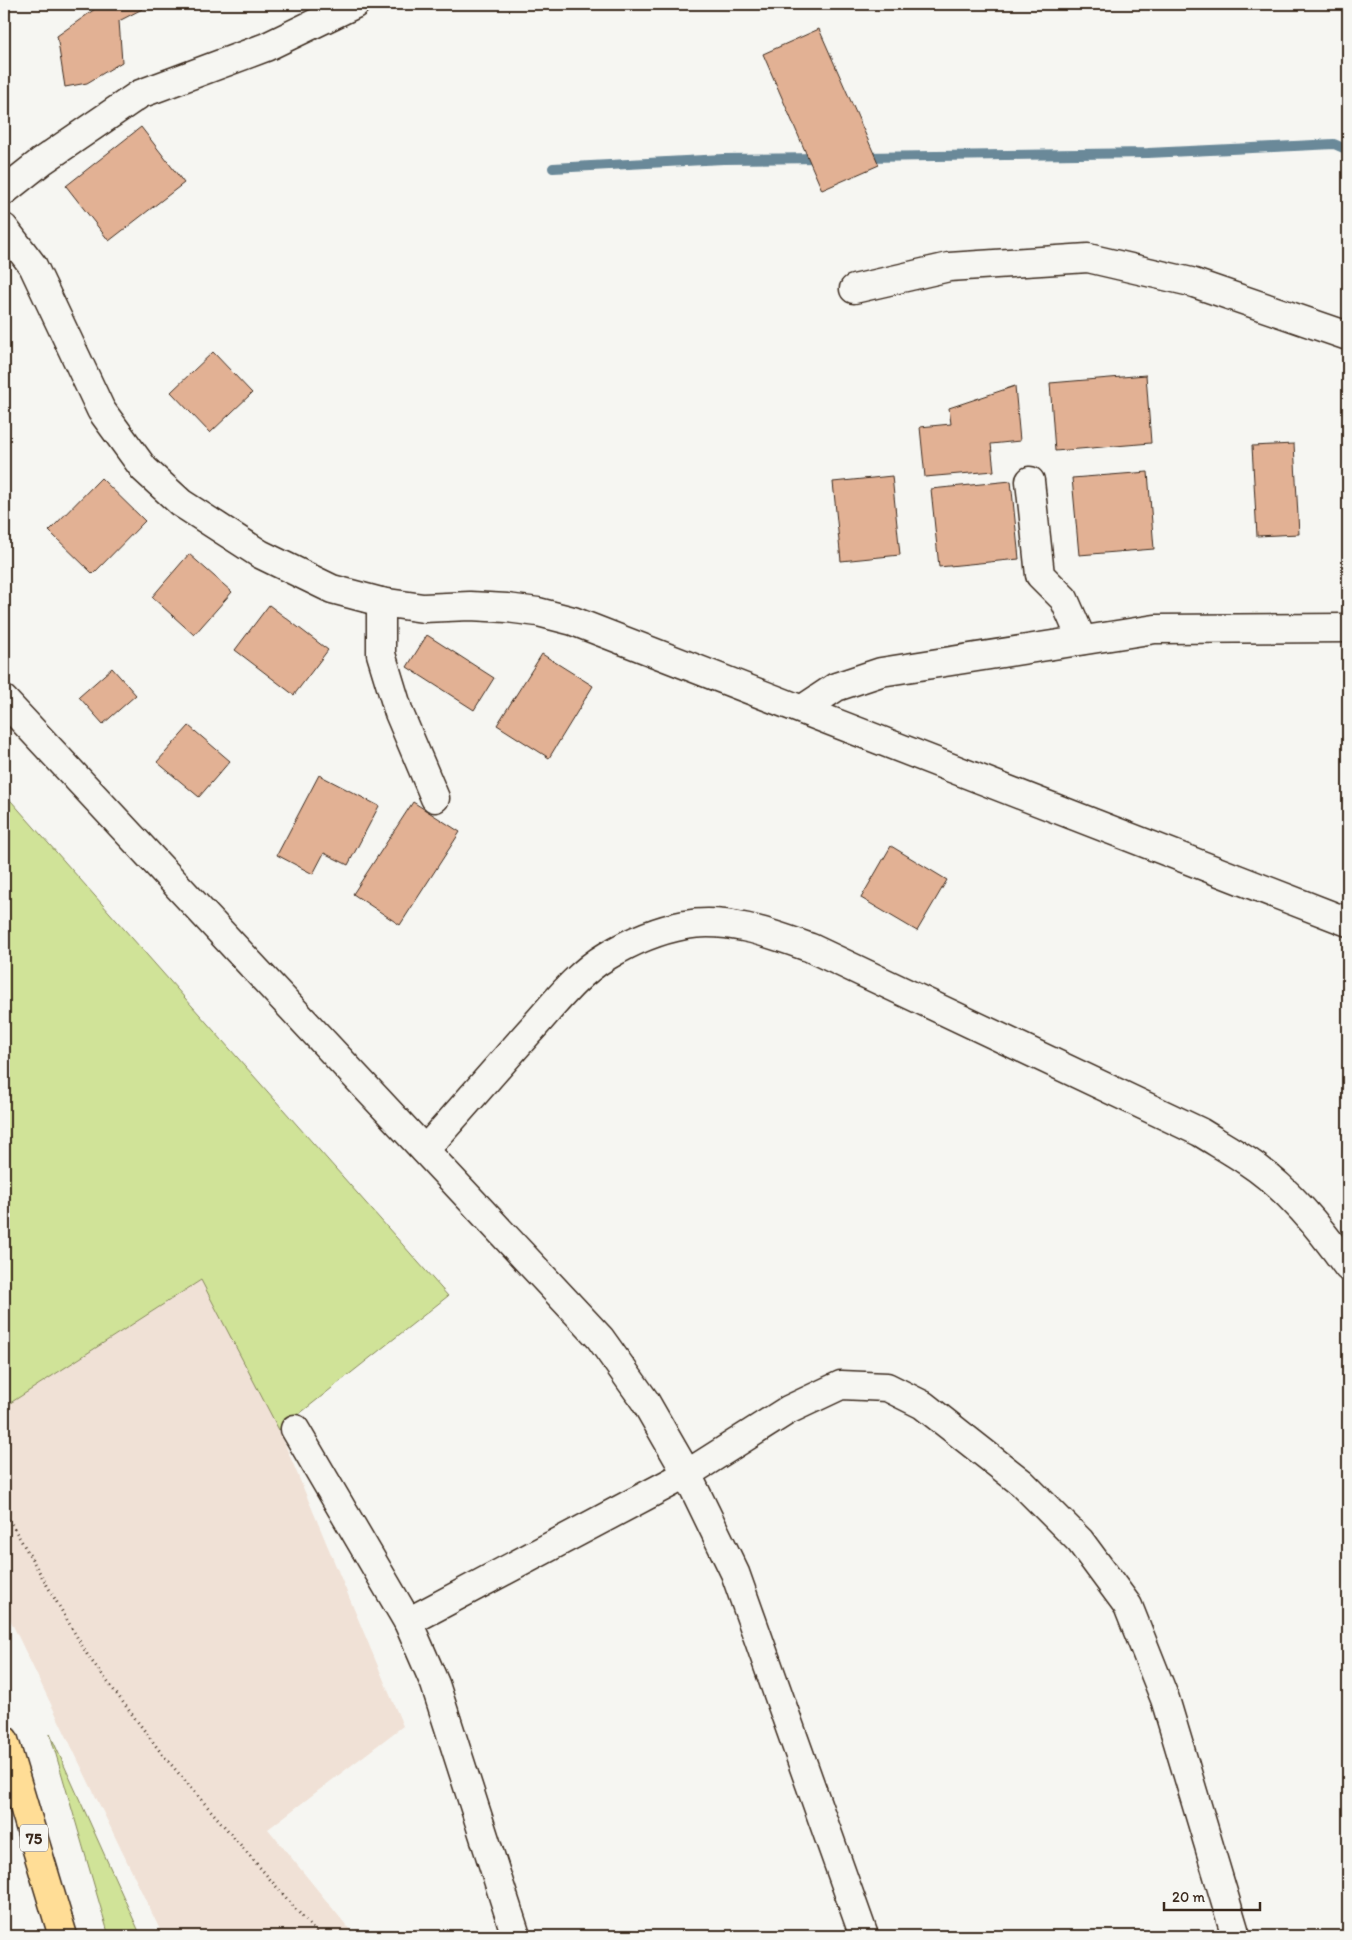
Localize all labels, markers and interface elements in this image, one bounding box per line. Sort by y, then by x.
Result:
road number: 75 [20,1825,48,1852]
scale bar [1164,1880,1261,1912]
text: 20 m [1172,1888,1206,1906]

